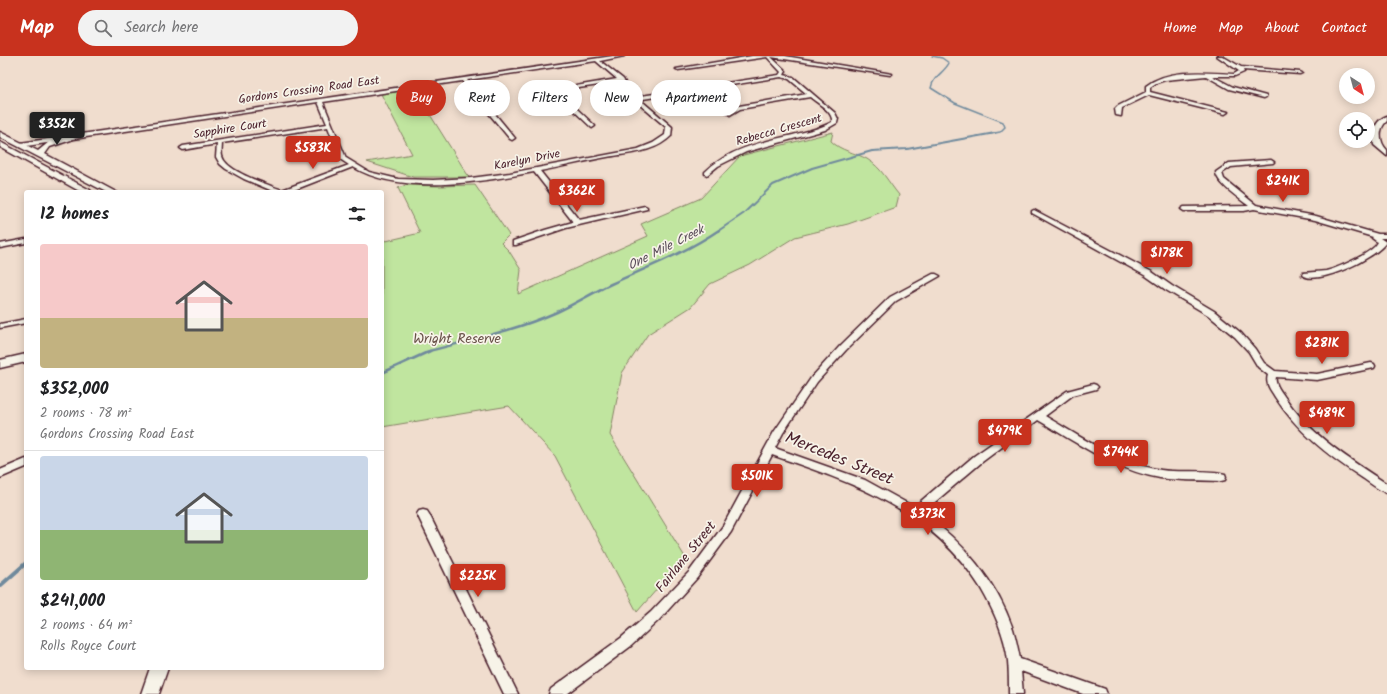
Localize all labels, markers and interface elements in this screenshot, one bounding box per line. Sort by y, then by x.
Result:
search box [78,10,358,46]
text: Map [20,13,54,43]
text: Search here [124,16,198,40]
icon: search [92,17,114,39]
text: Home [1163,17,1197,39]
text: Map [1219,17,1243,39]
text: About [1265,17,1299,39]
text: Contact [1321,17,1367,39]
north arrow [1339,68,1375,104]
map controls [1339,68,1375,148]
street label: Gordons Crossing Road East [237,71,381,109]
chip: Buy [396,80,446,116]
chip: Rent [454,80,510,116]
chip: Filters [518,80,582,116]
chip: New [590,80,643,116]
chip: Apartment [651,80,741,116]
street label: Rebecca Crescent [734,109,825,151]
pin: $352K [29,112,85,146]
button: locate [1339,112,1375,148]
text: $352K [39,114,75,135]
street label: Sapphire Court [192,114,268,144]
pin: $583K [285,136,341,170]
text: $583K [295,138,331,159]
street label: Karelyn Drive [492,144,562,176]
pin: $241K [1255,169,1311,203]
text: $241K [1266,171,1300,192]
pin: $362K [549,179,605,213]
text: $362K [558,181,596,202]
text: 12 homes [40,201,109,228]
icon: filters [346,203,368,225]
water label: One Mile Creek [624,219,710,276]
pin: $178K [1139,241,1195,275]
text: $178K [1150,243,1184,264]
icon: home [168,270,240,342]
park label: Wright Reserve [413,328,502,350]
pin: $281K [1294,331,1350,365]
text: $281K [1305,333,1339,354]
text: $352,000 [40,376,109,403]
pin: $489K [1299,401,1355,435]
text: 2 rooms · 78 m² [40,403,132,424]
text: $489K [1309,403,1345,424]
pin: $479K [977,419,1033,453]
text: $479K [987,421,1023,442]
text: Gordons Crossing Road East [40,424,194,445]
street label: Mercedes Street [781,425,898,493]
pin: $744K [1093,440,1149,474]
text: $744K [1103,442,1139,463]
pin: $501K [729,464,785,498]
text: $501K [741,466,773,487]
icon: home [168,482,240,554]
pin: $373K [900,502,956,536]
text: $373K [910,504,946,525]
street label: Fairlane Street [650,516,722,598]
pin: $225K [450,564,506,598]
text: $225K [459,566,497,587]
text: $241,000 [40,588,105,615]
text: 2 rooms · 64 m² [40,615,132,636]
text: Rolls Royce Court [40,636,136,657]

